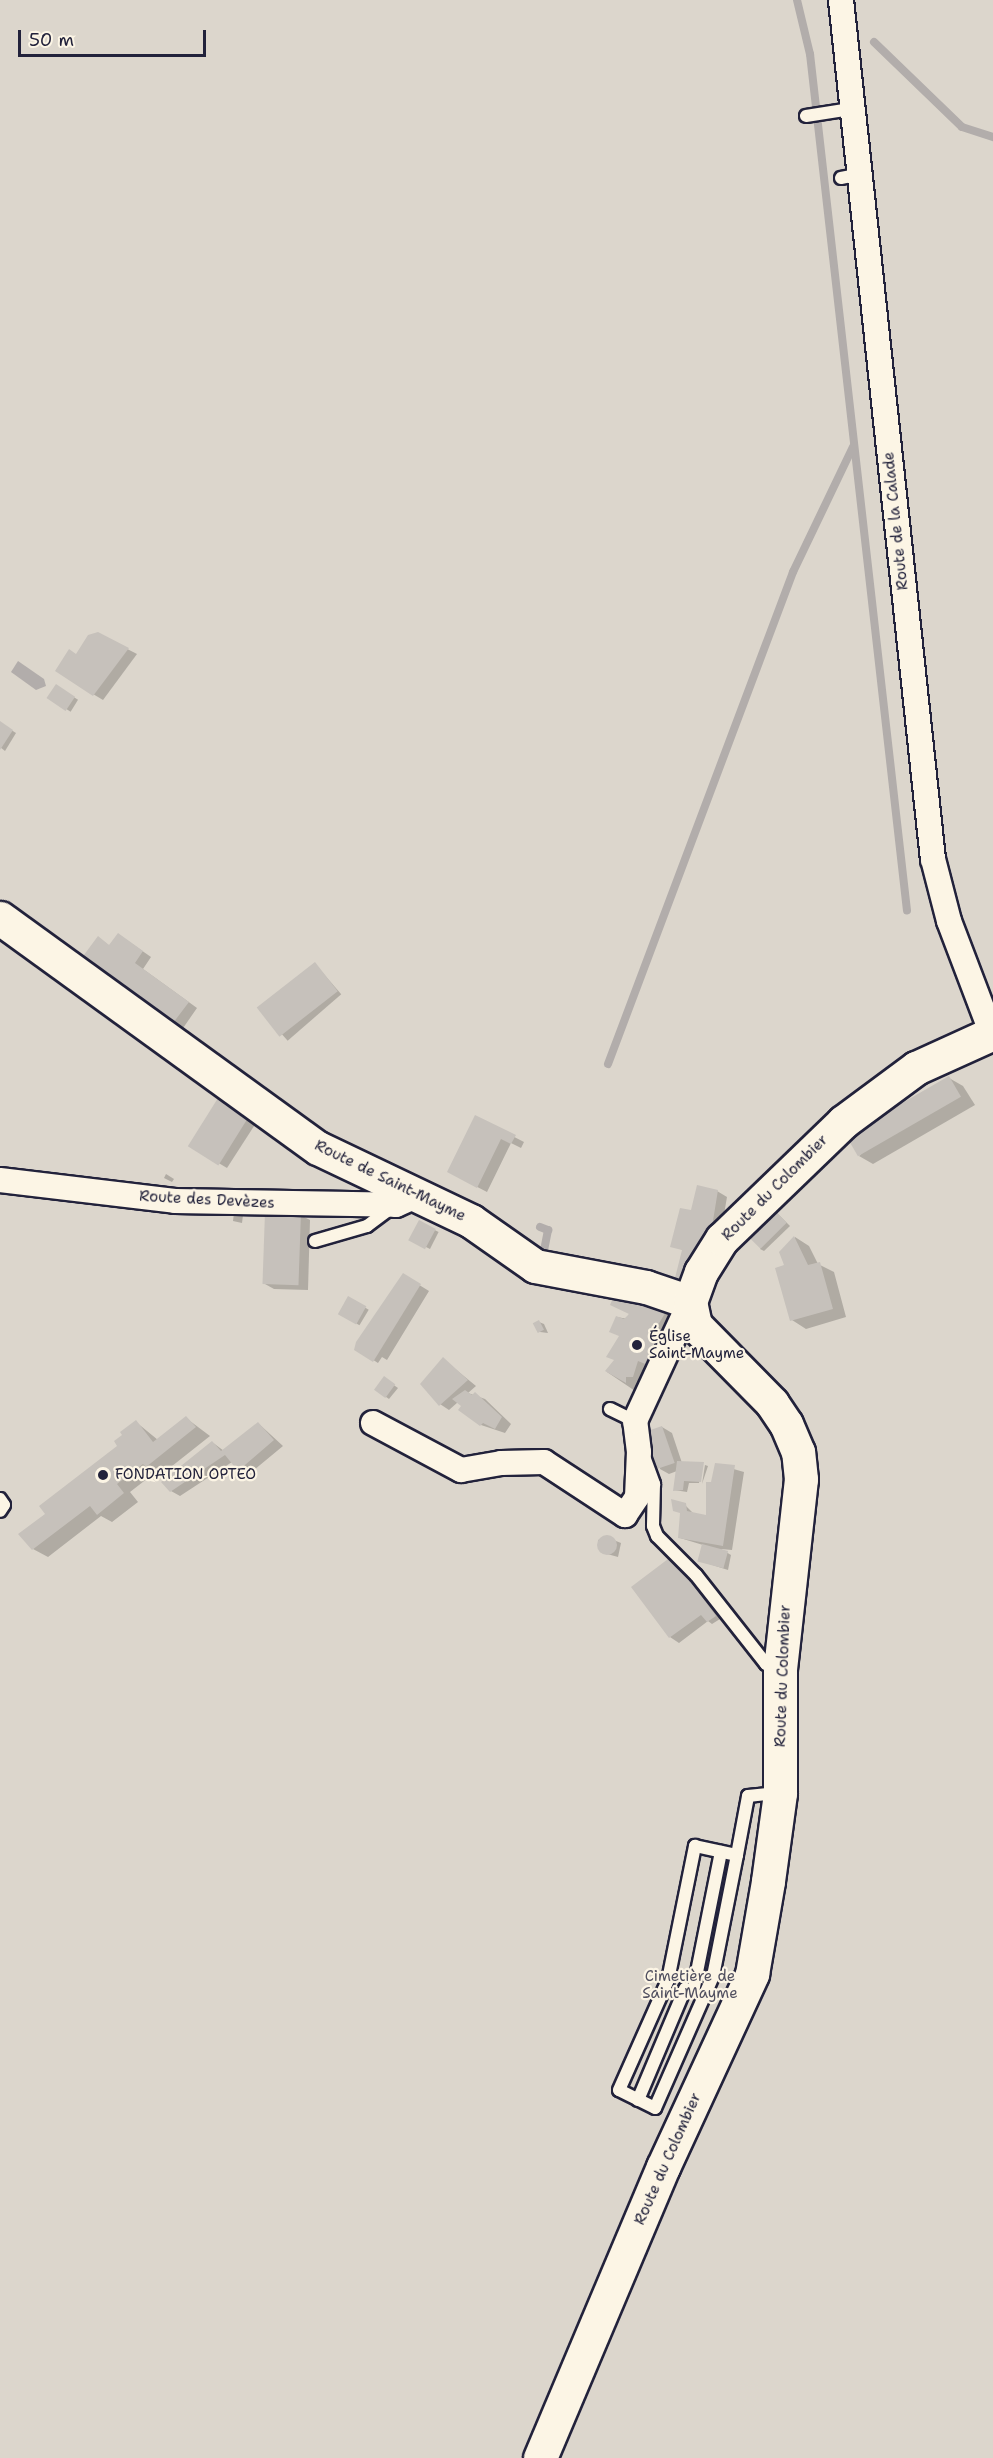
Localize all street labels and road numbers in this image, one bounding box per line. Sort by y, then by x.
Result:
street label: Route de la Calade [880,451,912,591]
street label: Route du Colombier [718,1131,832,1245]
street label: Route de Saint-Mayme [312,1137,468,1225]
street label: Route des Devèzes [139,1187,275,1213]
street label: Route du Colombier [772,1604,794,1748]
street label: Route du Colombier [631,2090,705,2228]

